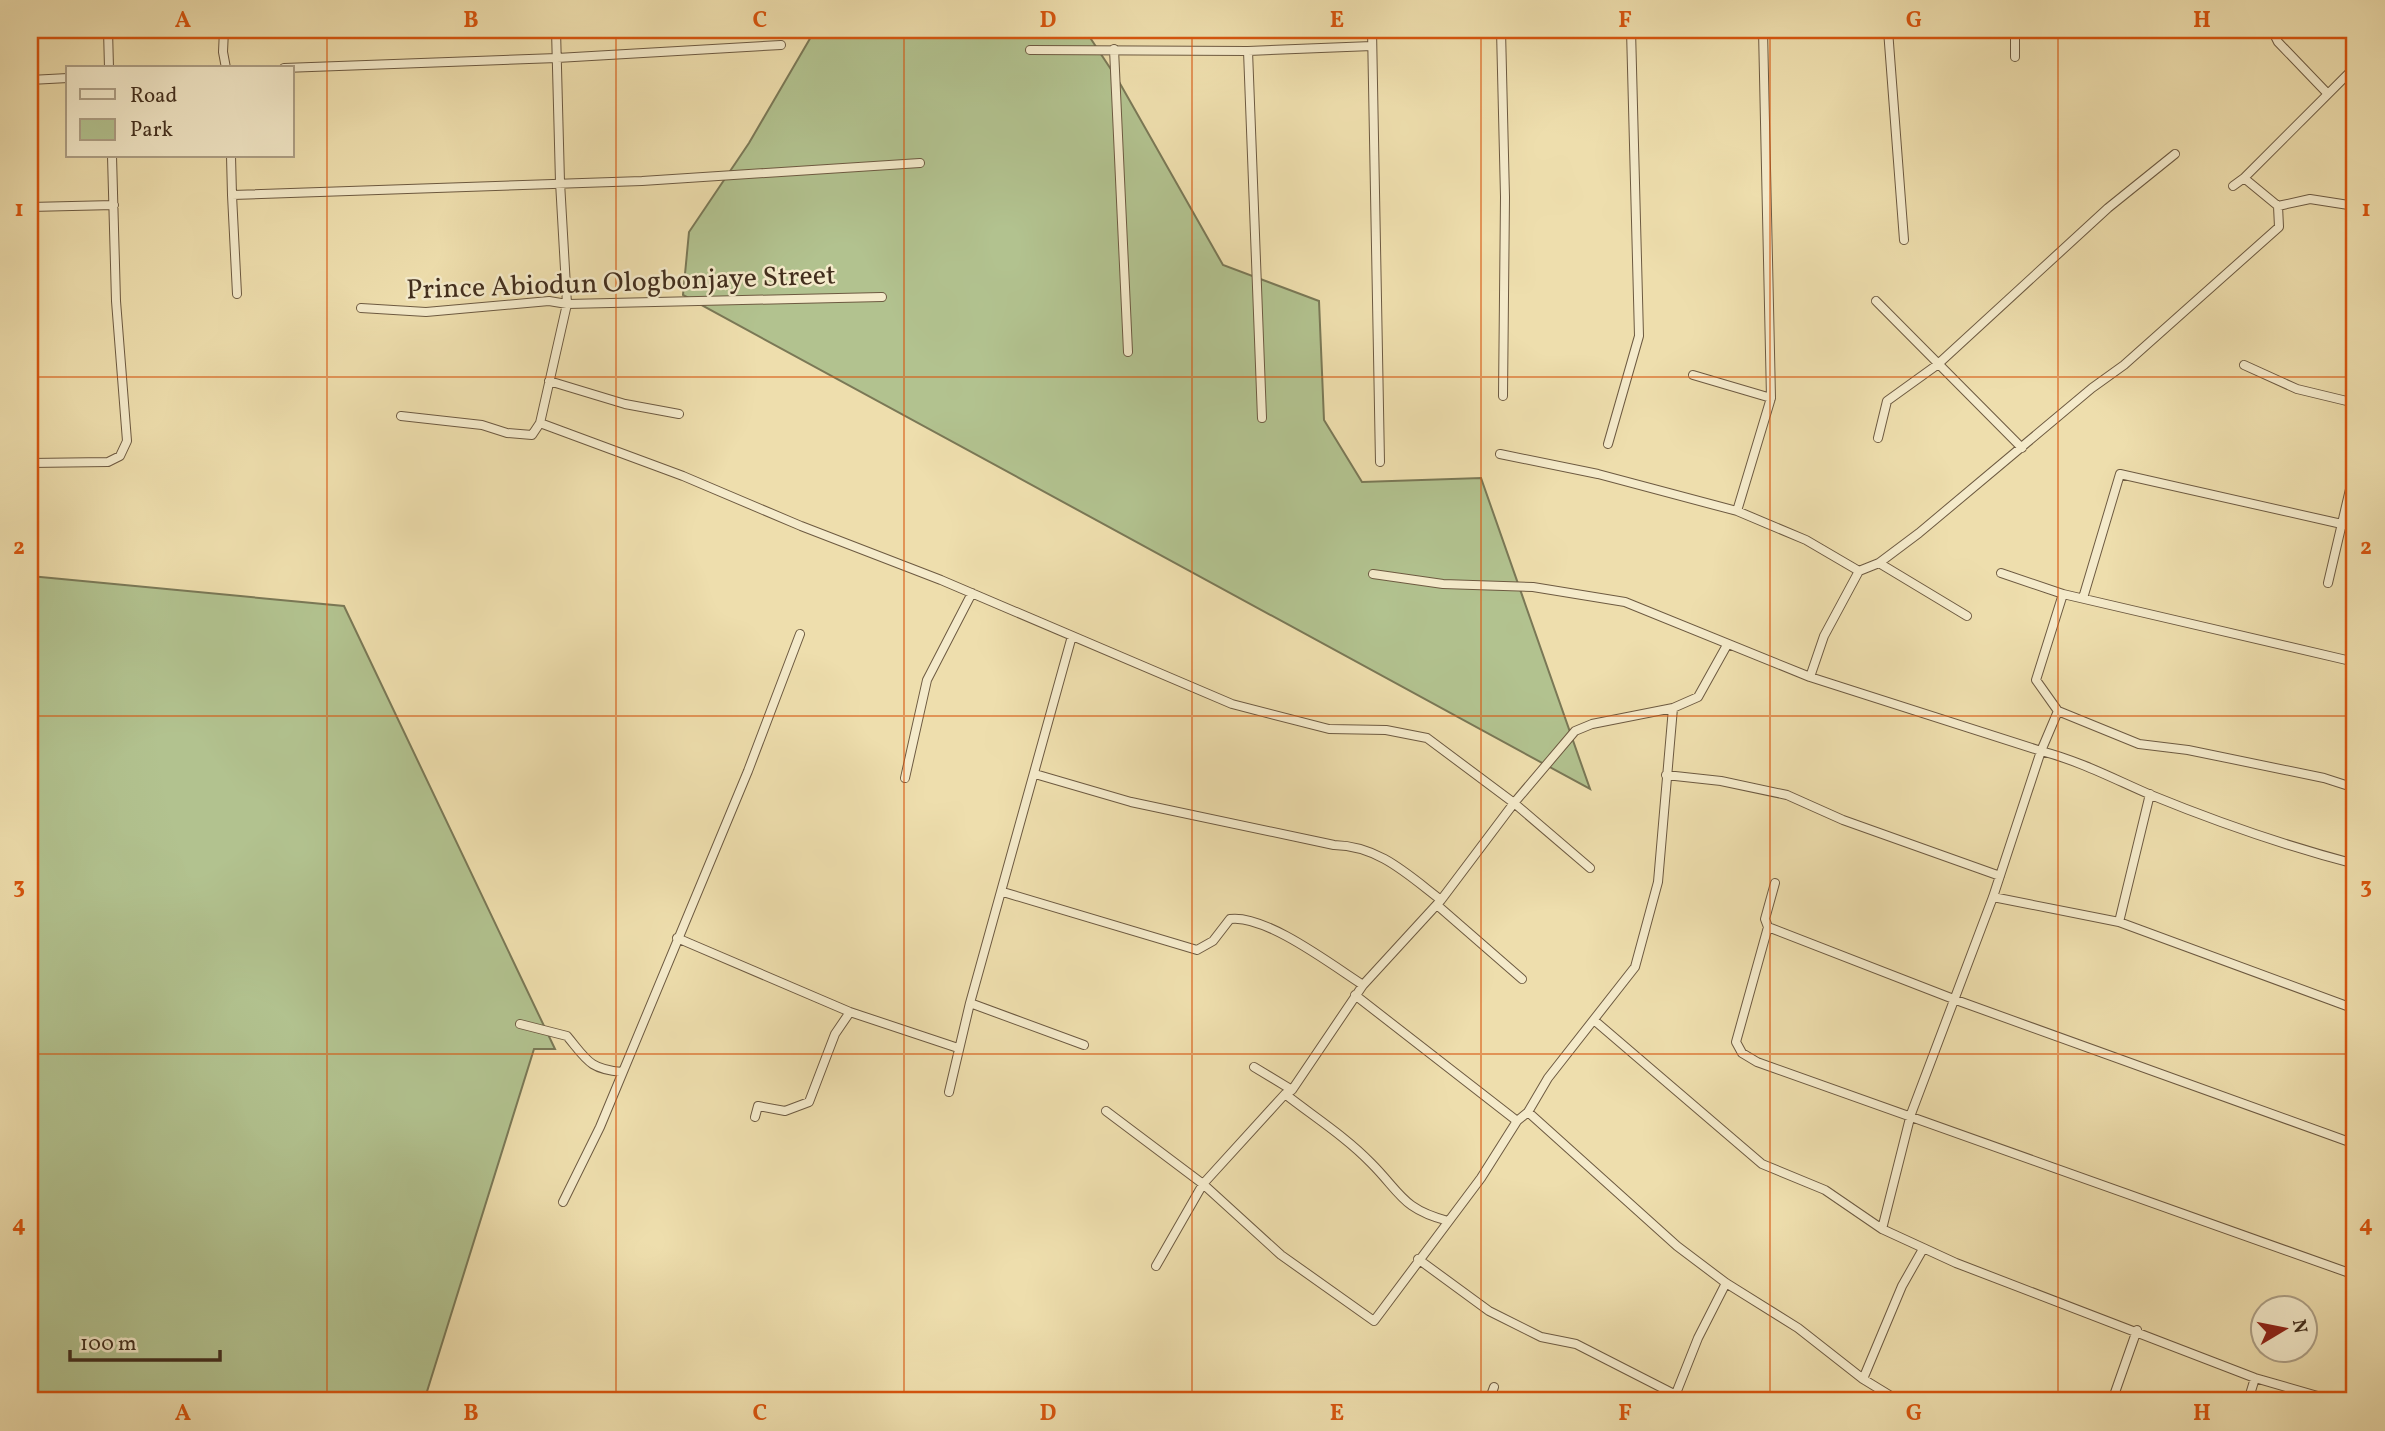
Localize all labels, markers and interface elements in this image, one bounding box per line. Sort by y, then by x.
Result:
text: A [175,5,191,37]
text: B [463,5,479,37]
text: C [753,5,767,37]
text: D [1040,5,1057,37]
text: E [1330,5,1344,37]
text: F [1618,5,1632,37]
text: G [1906,5,1922,37]
text: H [2193,5,2211,37]
legend [66,66,294,158]
text: Road [130,82,177,111]
text: Park [130,116,173,145]
text: 1 [14,194,24,226]
text: 1 [2361,194,2371,226]
street label: Prince Abiodun Ologbonjaye Street [406,257,837,310]
text: 2 [13,532,25,564]
text: 2 [2360,532,2372,564]
text: 3 [13,871,25,903]
text: 3 [2360,871,2372,903]
text: 4 [12,1209,26,1241]
text: 4 [2359,1209,2373,1241]
north arrow [2248,1294,2318,1364]
text: N [2285,1317,2313,1336]
scale bar [70,1319,220,1363]
text: 100 m [80,1330,137,1359]
text: A [175,1398,191,1430]
text: B [463,1398,479,1430]
text: C [753,1398,767,1430]
text: D [1040,1398,1057,1430]
text: E [1330,1398,1344,1430]
text: F [1618,1398,1632,1430]
text: G [1906,1398,1922,1430]
text: H [2193,1398,2211,1430]

